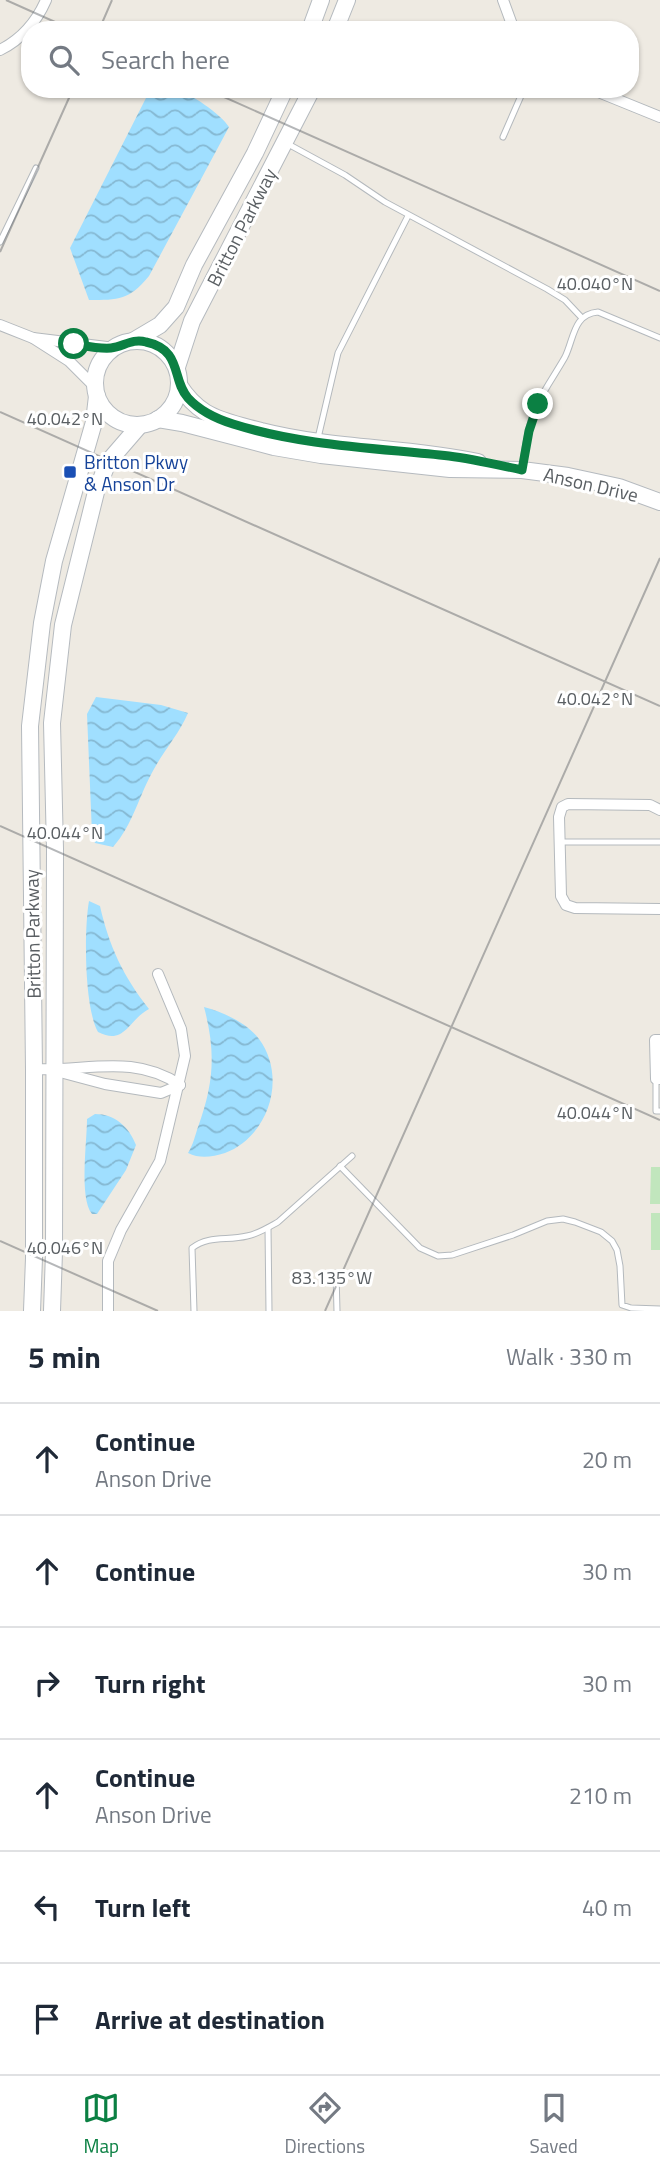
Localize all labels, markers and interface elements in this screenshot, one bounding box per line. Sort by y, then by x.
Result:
search box [21,21,639,98]
text: Search here [101,40,230,79]
icon: search [45,41,83,79]
street label: Britton Parkway [199,163,283,291]
text: 40.040°N [557,270,633,297]
route start [58,328,89,359]
route end [522,388,553,419]
text: 40.042°N [27,405,103,432]
place label: Britton Pkwy & Anson Dr [84,447,188,498]
street label: Anson Drive [541,459,641,509]
marker: Britton Pkwy & Anson Dr [62,464,78,480]
text: 40.042°N [557,685,633,712]
text: 40.044°N [27,819,103,846]
street label: Britton Parkway [16,869,48,999]
text: 40.044°N [557,1099,633,1126]
text: 40.046°N [27,1234,103,1261]
text: 83.135°W [292,1264,372,1291]
text: 5 min [28,1334,101,1380]
text: Walk · 330 m [506,1339,632,1374]
text: Continue [95,1422,195,1461]
icon: ahead [28,1440,66,1478]
text: 20 m [582,1442,632,1477]
text: Anson Drive [95,1461,212,1496]
icon: ahead [28,1552,66,1590]
text: Continue [95,1552,195,1591]
text: 30 m [582,1554,632,1589]
icon: right [28,1664,66,1702]
text: Turn right [95,1664,206,1703]
text: 30 m [582,1666,632,1701]
text: Continue [95,1758,195,1797]
icon: ahead [28,1776,66,1814]
text: 210 m [569,1778,632,1813]
text: Anson Drive [95,1797,212,1832]
icon: left [28,1888,66,1926]
text: Turn left [95,1888,190,1927]
text: 40 m [582,1890,632,1925]
icon: arrive [28,2000,66,2038]
text: Arrive at destination [95,2000,325,2039]
tab: Map [82,2089,120,2160]
tab: Directions [285,2089,365,2160]
tab: Saved [529,2089,578,2160]

